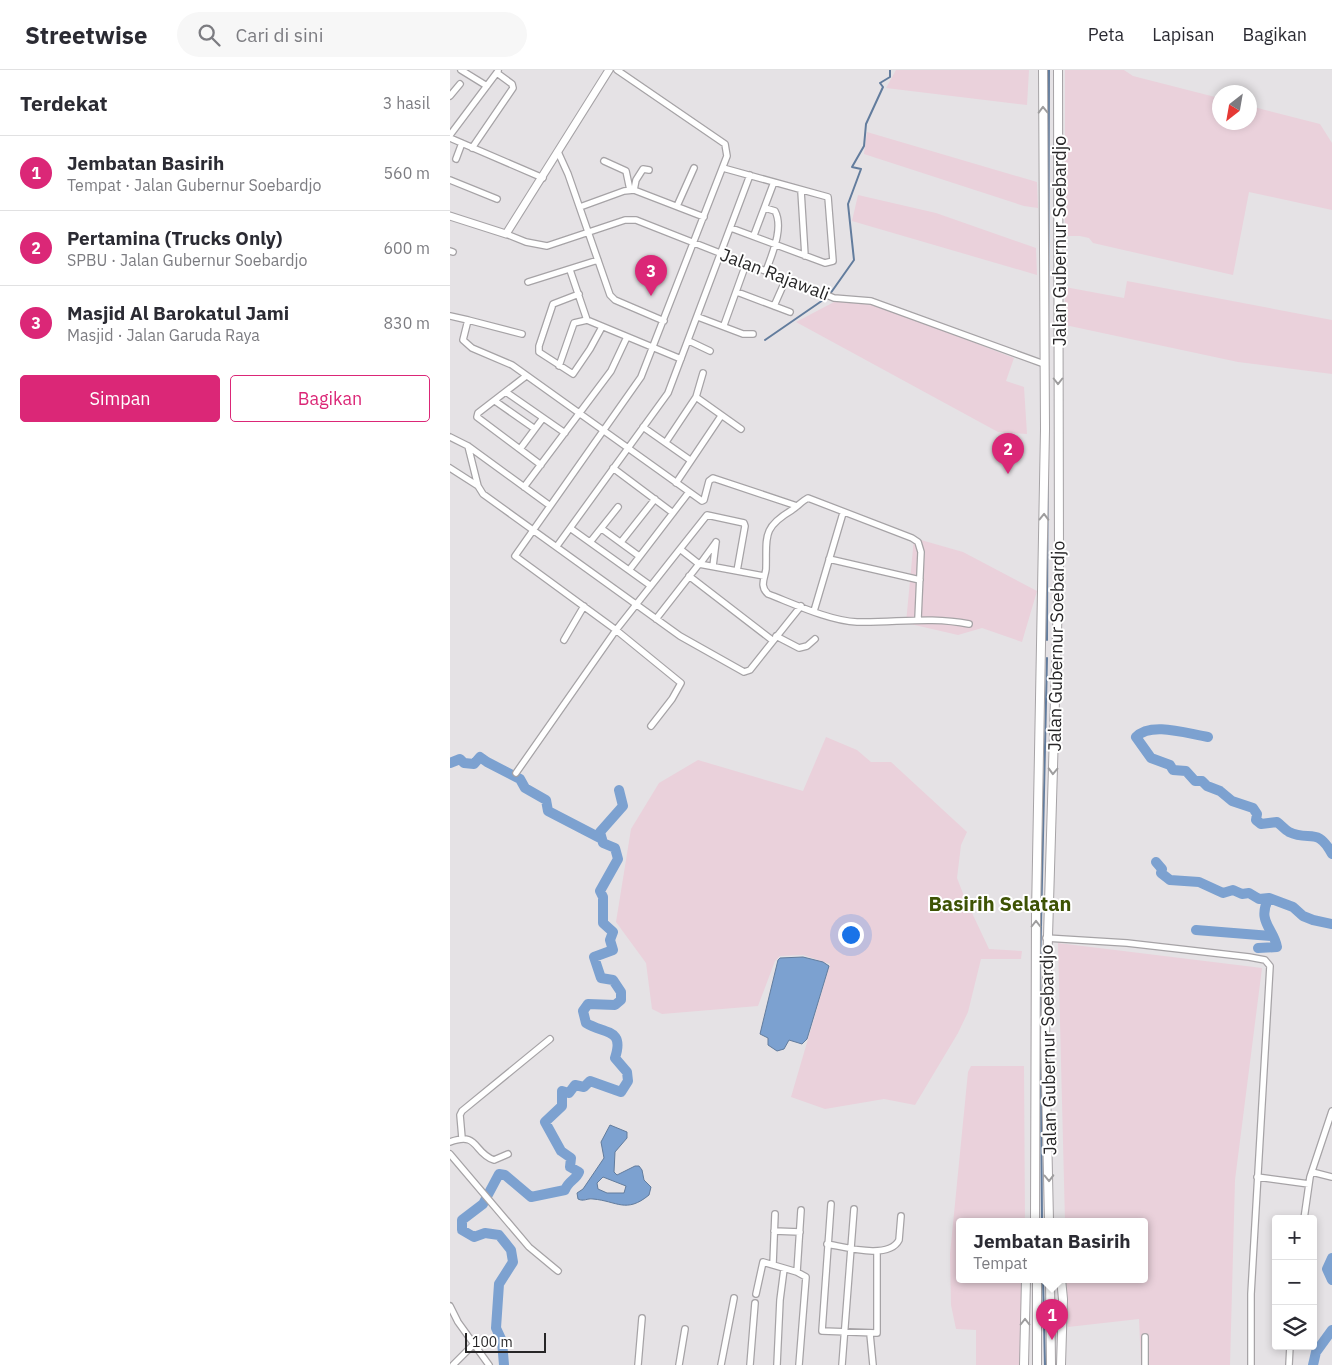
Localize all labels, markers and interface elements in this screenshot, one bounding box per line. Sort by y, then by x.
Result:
search box [177,12,527,57]
text: Streetwise [25,19,147,51]
icon: search [195,21,223,49]
text: Cari di sini [235,23,323,47]
text: Peta [1088,23,1124,46]
text: Lapisan [1152,23,1214,46]
text: Bagikan [1242,23,1307,46]
north arrow [1212,85,1257,130]
text: Terdekat [20,89,108,117]
text: 3 hasil [383,93,430,113]
one-way arrow [1038,105,1048,113]
street label: Jalan Gubernur Soebardjo [1048,136,1071,346]
text: Jembatan Basirih [67,151,224,175]
text: 1 [31,163,41,183]
text: 560 m [383,163,430,183]
text: Tempat · Jalan Gubernur Soebardjo [67,175,321,195]
text: Pertamina (Trucks Only) [67,226,282,250]
text: 2 [31,238,41,258]
text: 600 m [383,238,430,258]
street label: Jalan Rajawali [717,243,833,305]
text: SPBU · Jalan Gubernur Soebardjo [67,250,307,270]
pin: 3 [635,255,667,296]
text: Masjid Al Barokatul Jami [67,301,289,325]
text: 3 [31,313,41,333]
text: 830 m [383,313,430,333]
text: Masjid · Jalan Garuda Raya [67,325,260,345]
button: Simpan [20,375,220,422]
button: Bagikan [230,375,430,422]
one-way arrow [1053,378,1063,385]
pin: 2 [992,433,1024,474]
one-way arrow [1038,513,1049,521]
street label: Jalan Gubernur Soebardjo [1043,540,1069,752]
one-way arrow [1048,768,1058,775]
district label: Basirih Selatan [929,890,1071,917]
one-way arrow [1031,920,1041,928]
your location [838,922,864,948]
street label: Jalan Gubernur Soebardjo [1035,944,1061,1156]
one-way arrow [1044,1175,1054,1183]
map controls [1272,1215,1317,1350]
button: + [1272,1215,1317,1260]
popup [956,1218,1148,1283]
text: Jembatan Basirih [973,1229,1131,1253]
text: Tempat [973,1253,1028,1273]
button: − [1272,1260,1317,1305]
pin: 1 [1036,1299,1068,1340]
button: layers [1272,1305,1317,1350]
one-way arrow [1020,1318,1030,1326]
scale bar [465,1330,546,1353]
text: 100 m [472,1333,513,1351]

